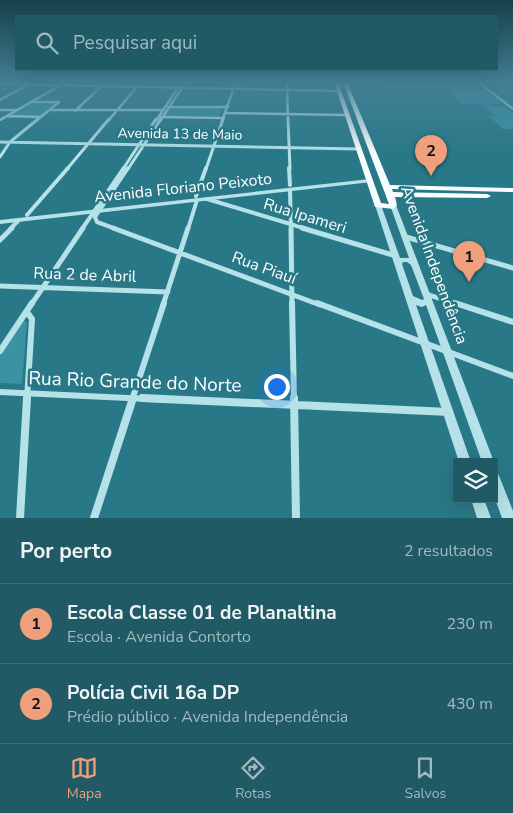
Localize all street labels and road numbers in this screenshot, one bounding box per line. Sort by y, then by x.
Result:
street label: Avenida 13 de Maio [117,123,243,145]
street label: Avenida Floriano Peixoto [93,168,273,208]
street label: Avenida Independência [395,183,473,347]
street label: Rua Ipameri [261,193,349,239]
street label: Rua Piauí [229,246,301,290]
street label: Rua 2 de Abril [33,262,137,288]
street label: Rua Rio Grande do Norte [28,365,242,399]

